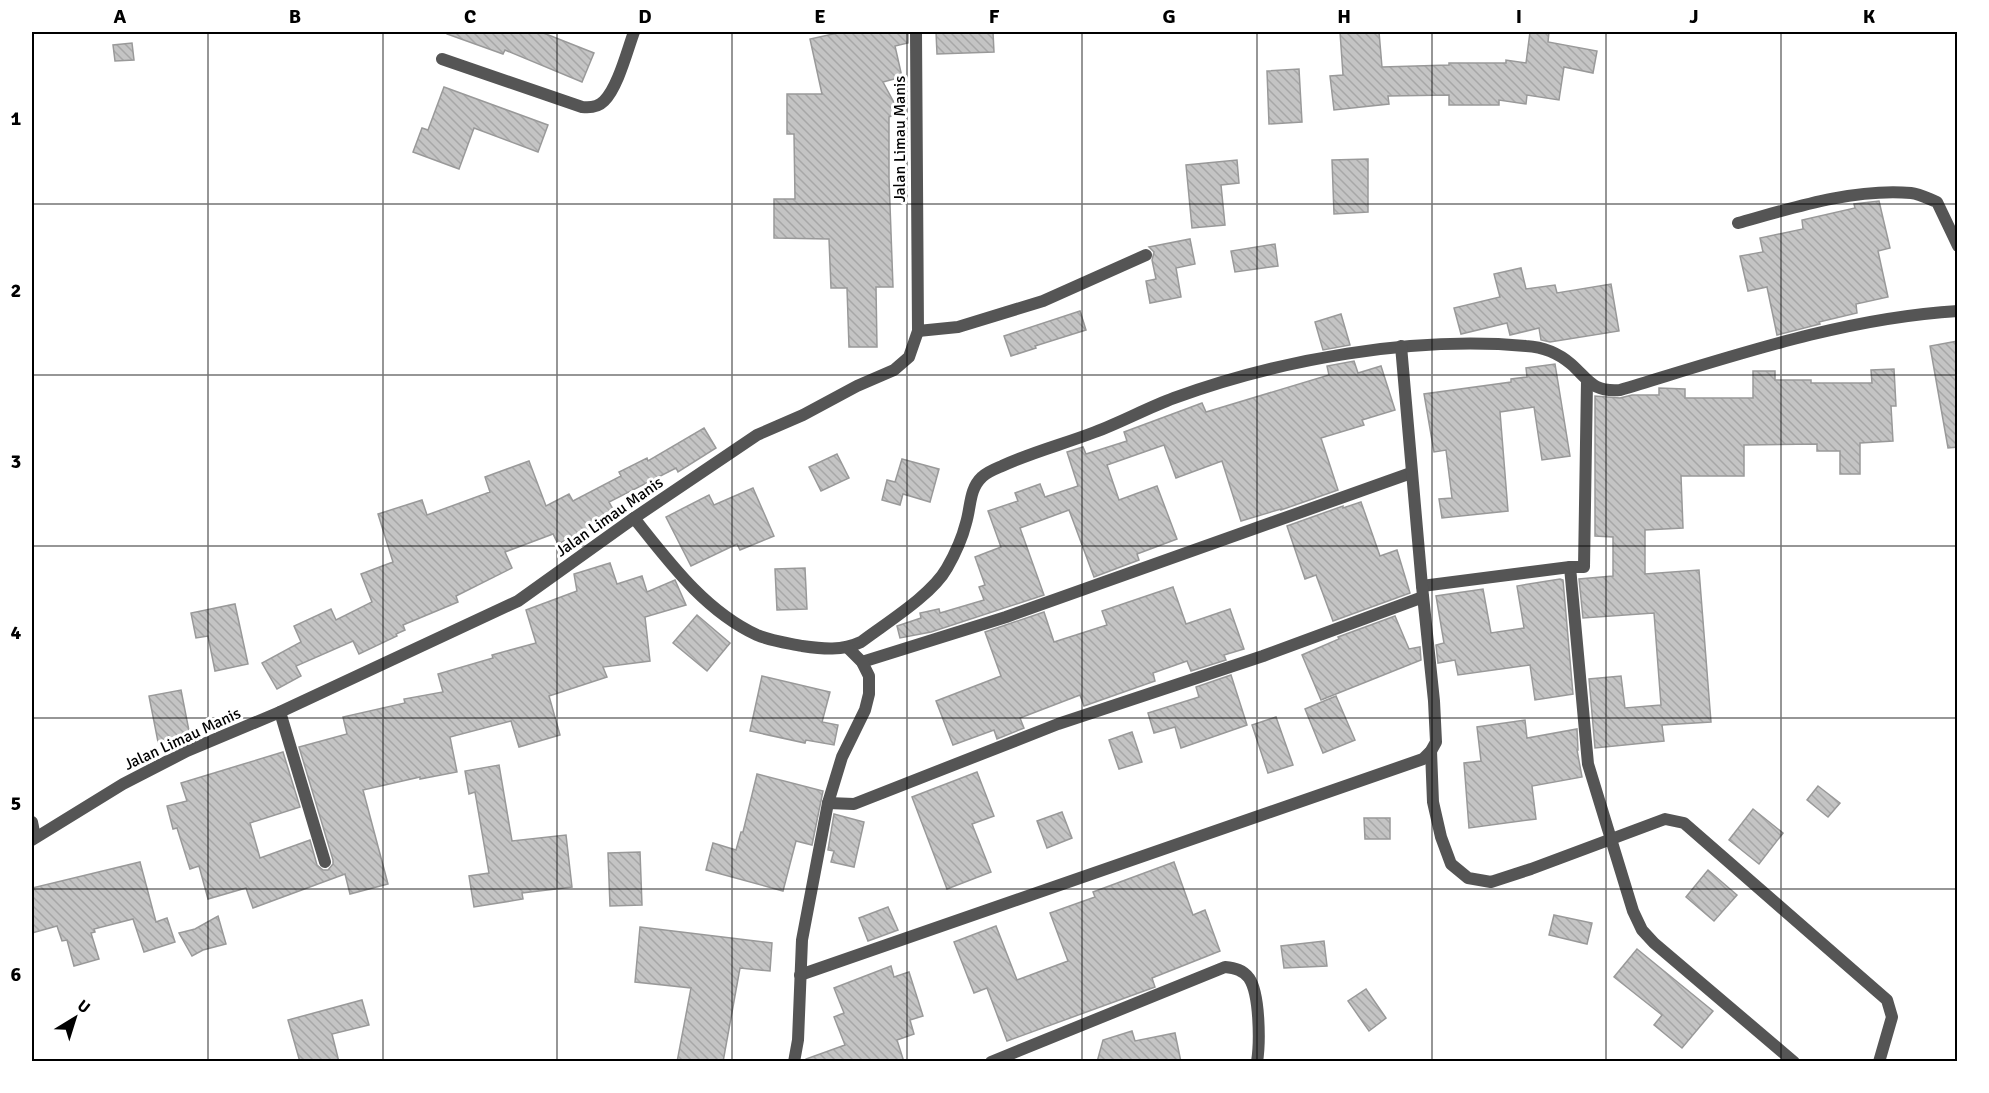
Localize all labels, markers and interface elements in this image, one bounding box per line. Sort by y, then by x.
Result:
text: A [114,4,127,29]
text: B [289,4,301,29]
text: C [464,4,476,29]
text: D [638,4,652,29]
text: E [814,4,826,29]
text: F [989,4,1000,29]
text: G [1162,4,1176,29]
text: H [1337,4,1351,29]
text: I [1516,4,1522,29]
text: J [1689,4,1699,29]
text: K [1863,4,1876,29]
street label: Jalan Limau Manis [890,76,910,202]
text: 1 [11,106,22,131]
text: 2 [11,278,21,303]
text: 3 [11,449,21,474]
street label: Jalan Limau Manis [552,472,667,561]
text: 4 [11,620,22,645]
street label: Jalan Limau Manis [121,703,244,775]
text: 5 [11,791,21,816]
text: 6 [11,962,22,987]
north arrow [45,988,105,1048]
text: U [73,996,94,1018]

